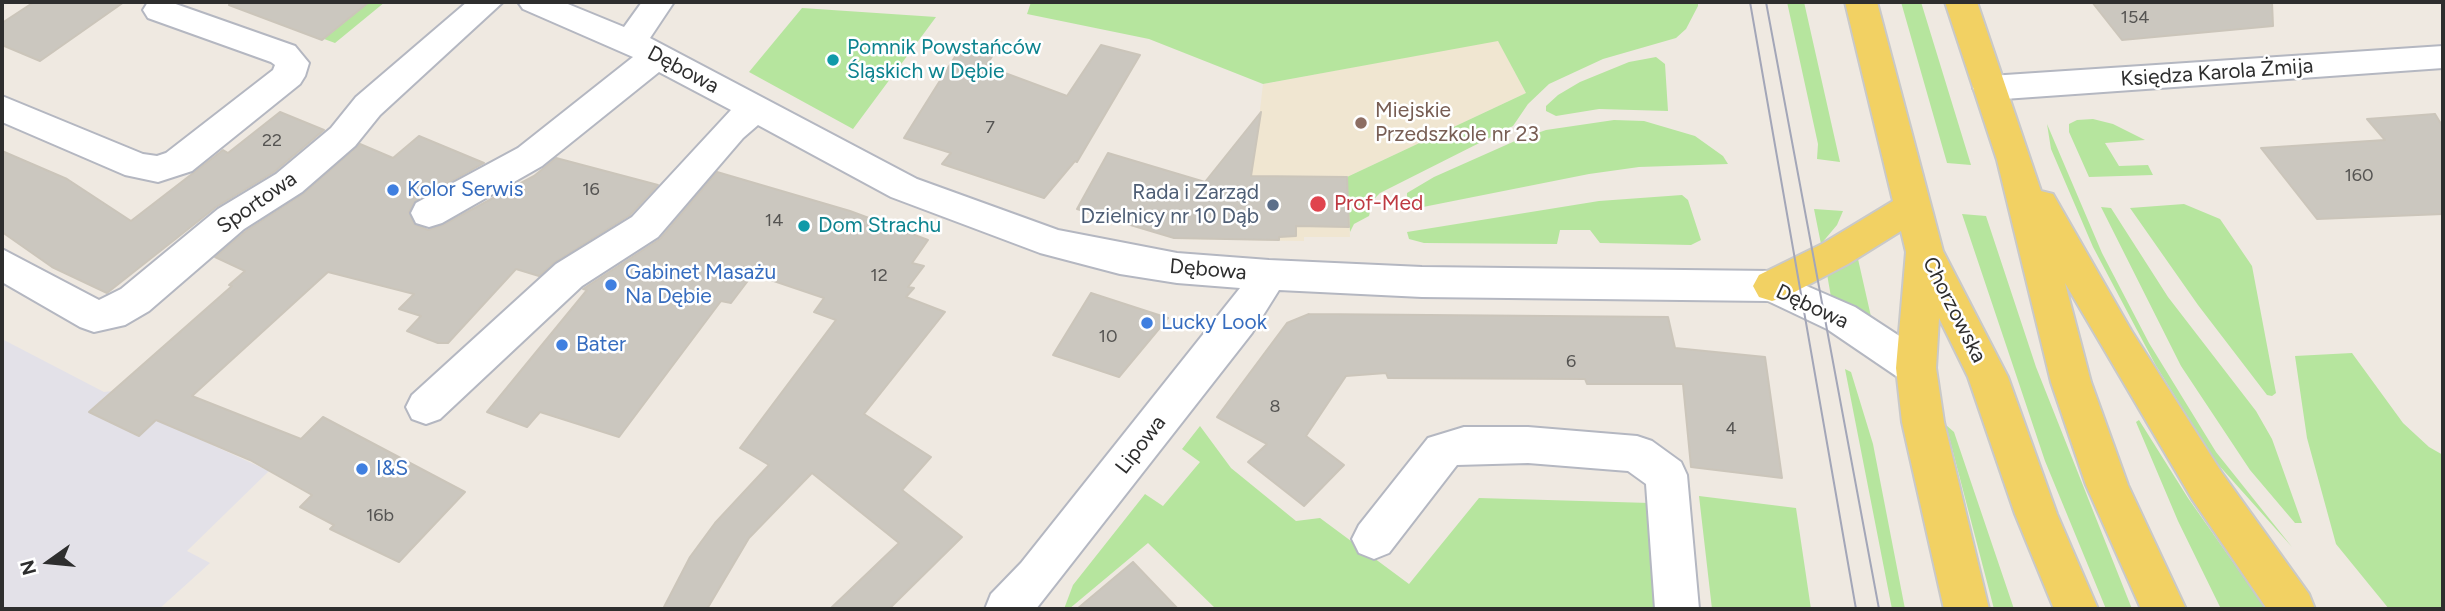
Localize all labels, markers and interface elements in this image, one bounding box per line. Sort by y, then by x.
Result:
house number: 154 [2121,7,2149,29]
place label: Pomnik Powstańców Śląskich w Dębie [847,35,1041,85]
street label: Dębowa [643,41,723,99]
marker: Pomnik Powstańców Śląskich w Dębie [825,52,841,68]
street label: Księdza Karola Żmija [2120,54,2314,92]
place label: Miejskie Przedszkole nr 23 [1375,98,1539,148]
marker: Miejskie Przedszkole nr 23 [1353,115,1369,131]
house number: 7 [985,117,995,139]
house number: 22 [262,130,282,152]
house number: 160 [2344,165,2374,187]
street label: Sportowa [212,166,302,240]
place label: Kolor Serwis [407,177,523,203]
house number: 16 [582,179,600,201]
place label: Rada i Zarząd Dzielnicy nr 10 Dąb [1081,180,1259,230]
marker: Kolor Serwis [385,182,401,198]
place label: Prof-Med [1334,191,1423,217]
marker: Prof-Med [1308,194,1328,214]
marker: Rada i Zarząd Dzielnicy nr 10 Dąb [1265,197,1281,213]
house number: 14 [765,210,783,232]
place label: Dom Strachu [818,213,941,239]
marker: Dom Strachu [796,218,812,234]
street label: Chorzowska [1917,253,1991,367]
street label: Dębowa [1169,254,1247,286]
place label: Gabinet Masażu Na Dębie [625,260,776,310]
house number: 12 [870,265,888,287]
marker: Gabinet Masażu Na Dębie [603,277,619,293]
street label: Dębowa [1772,279,1852,335]
place label: Lucky Look [1161,310,1267,336]
marker: Lucky Look [1139,315,1155,331]
house number: 10 [1099,326,1117,348]
place label: Bater [576,332,626,358]
marker: Bater [554,337,570,353]
house number: 6 [1566,351,1576,373]
house number: 8 [1269,396,1281,418]
street label: Lipowa [1110,411,1172,479]
house number: 4 [1725,418,1737,440]
place label: I&S [376,456,408,482]
marker: I&S [354,461,370,477]
house number: 16b [366,505,394,527]
north arrow [14,527,84,597]
text: N [15,557,41,578]

